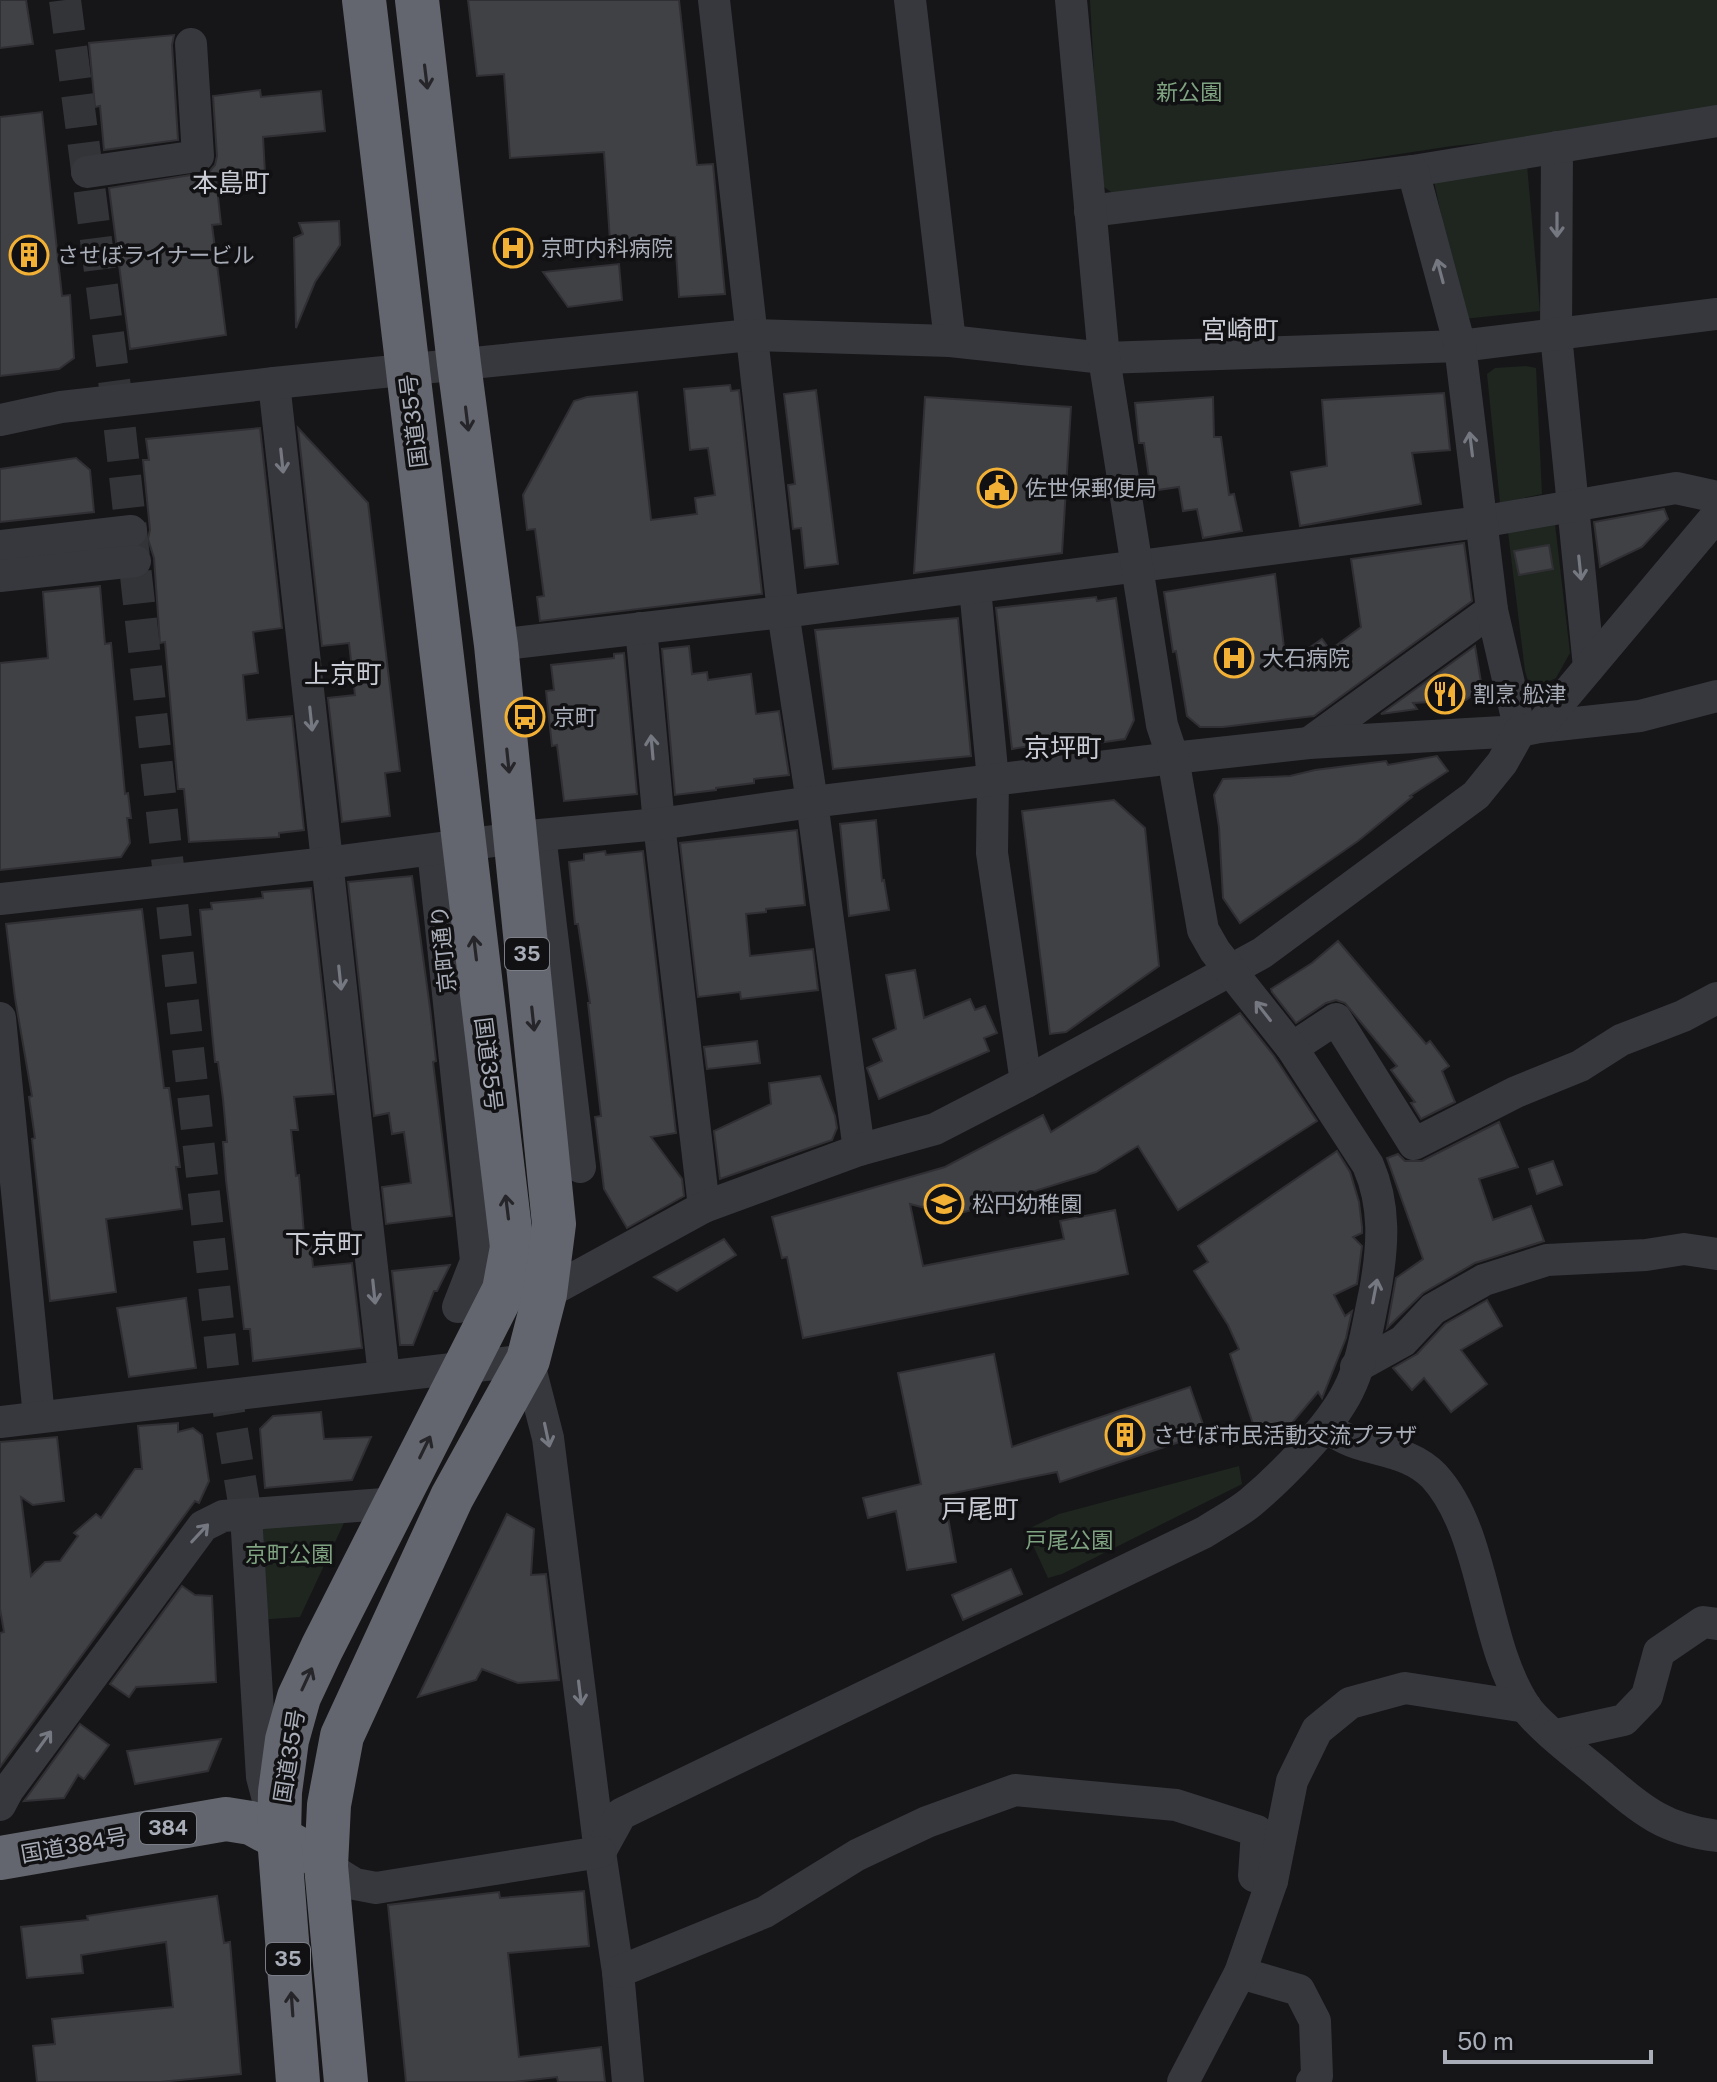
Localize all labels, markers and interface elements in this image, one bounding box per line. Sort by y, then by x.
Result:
one-way arrow [419,64,434,90]
park label: 新公園 [1156,79,1222,105]
district label: 本島町 [192,167,270,198]
one-way arrow [1549,211,1565,238]
hospital icon: 京町内科病院 [492,227,534,269]
building icon: させぼライナービル [8,234,50,276]
place label: 京町内科病院 [541,235,673,261]
place label: させぼライナービル [57,242,255,268]
one-way arrow [1431,259,1446,284]
district label: 宮崎町 [1201,314,1279,345]
street label: 国道35号 [394,373,432,469]
one-way arrow [459,405,474,432]
one-way arrow [1464,431,1479,458]
one-way arrow [275,447,290,474]
public building icon: 佐世保郵便局 [976,467,1018,509]
place label: 佐世保郵便局 [1025,475,1157,501]
one-way arrow [1572,554,1587,581]
hospital icon: 大石病院 [1213,637,1255,679]
place label: 大石病院 [1262,645,1350,671]
district label: 上京町 [304,658,382,689]
restaurant icon: 割烹 舩津 [1424,673,1466,715]
place label: 割烹 舩津 [1473,681,1566,707]
bus stop icon: 京町 [504,696,546,738]
place label: 京町 [553,704,597,730]
one-way arrow [304,705,319,732]
district label: 京坪町 [1024,732,1102,763]
one-way arrow [644,734,659,761]
one-way arrow [500,747,515,774]
street label: 京町通り [425,904,461,994]
one-way arrow [467,936,482,962]
road number: 35 [505,938,549,970]
one-way arrow [332,964,347,990]
one-way arrow [1254,1001,1272,1022]
one-way arrow [526,1005,541,1032]
street label: 国道35号 [470,1016,508,1112]
school or university icon: 松円幼稚園 [923,1183,965,1225]
place label: 松円幼稚園 [972,1191,1082,1217]
one-way arrow [499,1194,514,1220]
district label: 下京町 [285,1228,363,1259]
one-way arrow [367,1278,382,1305]
one-way arrow [1368,1279,1383,1305]
building icon: させぼ市民活動交流プラザ [1104,1414,1146,1456]
one-way arrow [540,1422,555,1448]
place label: させぼ市民活動交流プラザ [1153,1422,1417,1448]
one-way arrow [418,1435,433,1459]
district label: 戸尾町 [941,1493,1019,1524]
one-way arrow [190,1523,209,1543]
park label: 戸尾公園 [1025,1527,1113,1553]
park label: 京町公園 [245,1541,333,1567]
one-way arrow [300,1667,315,1691]
one-way arrow [573,1680,588,1705]
street label: 国道35号 [269,1708,309,1804]
one-way arrow [36,1730,53,1752]
road number: 384 [140,1812,196,1844]
street label: 国道384号 [19,1823,129,1867]
road number: 35 [266,1943,310,1975]
one-way arrow [284,1991,299,2018]
scale bar [1445,2014,1651,2064]
text: 50 m [1457,2027,1514,2055]

